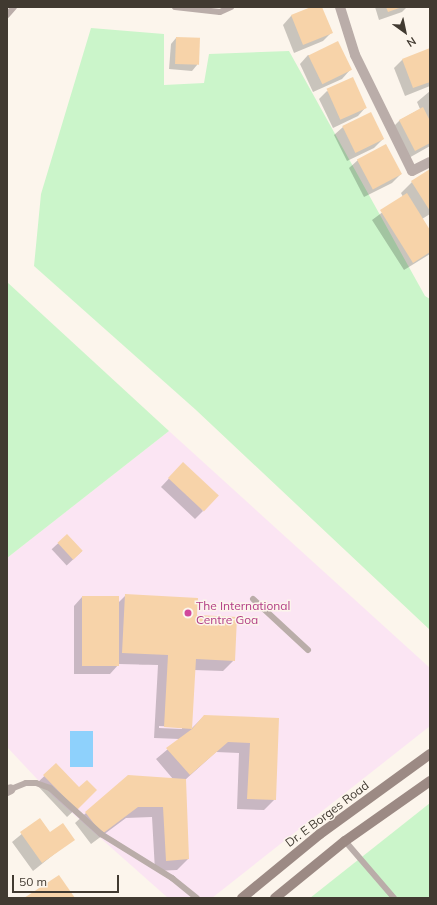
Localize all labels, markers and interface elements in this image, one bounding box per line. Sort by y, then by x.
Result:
north arrow [385,12,425,52]
text: N [404,34,419,50]
place label: The International Centre Goa [196,599,290,627]
marker: The International Centre Goa [183,608,193,618]
street label: Dr. E Borges Road [282,778,372,850]
scale bar [14,867,121,893]
text: 50 m [19,874,47,889]

